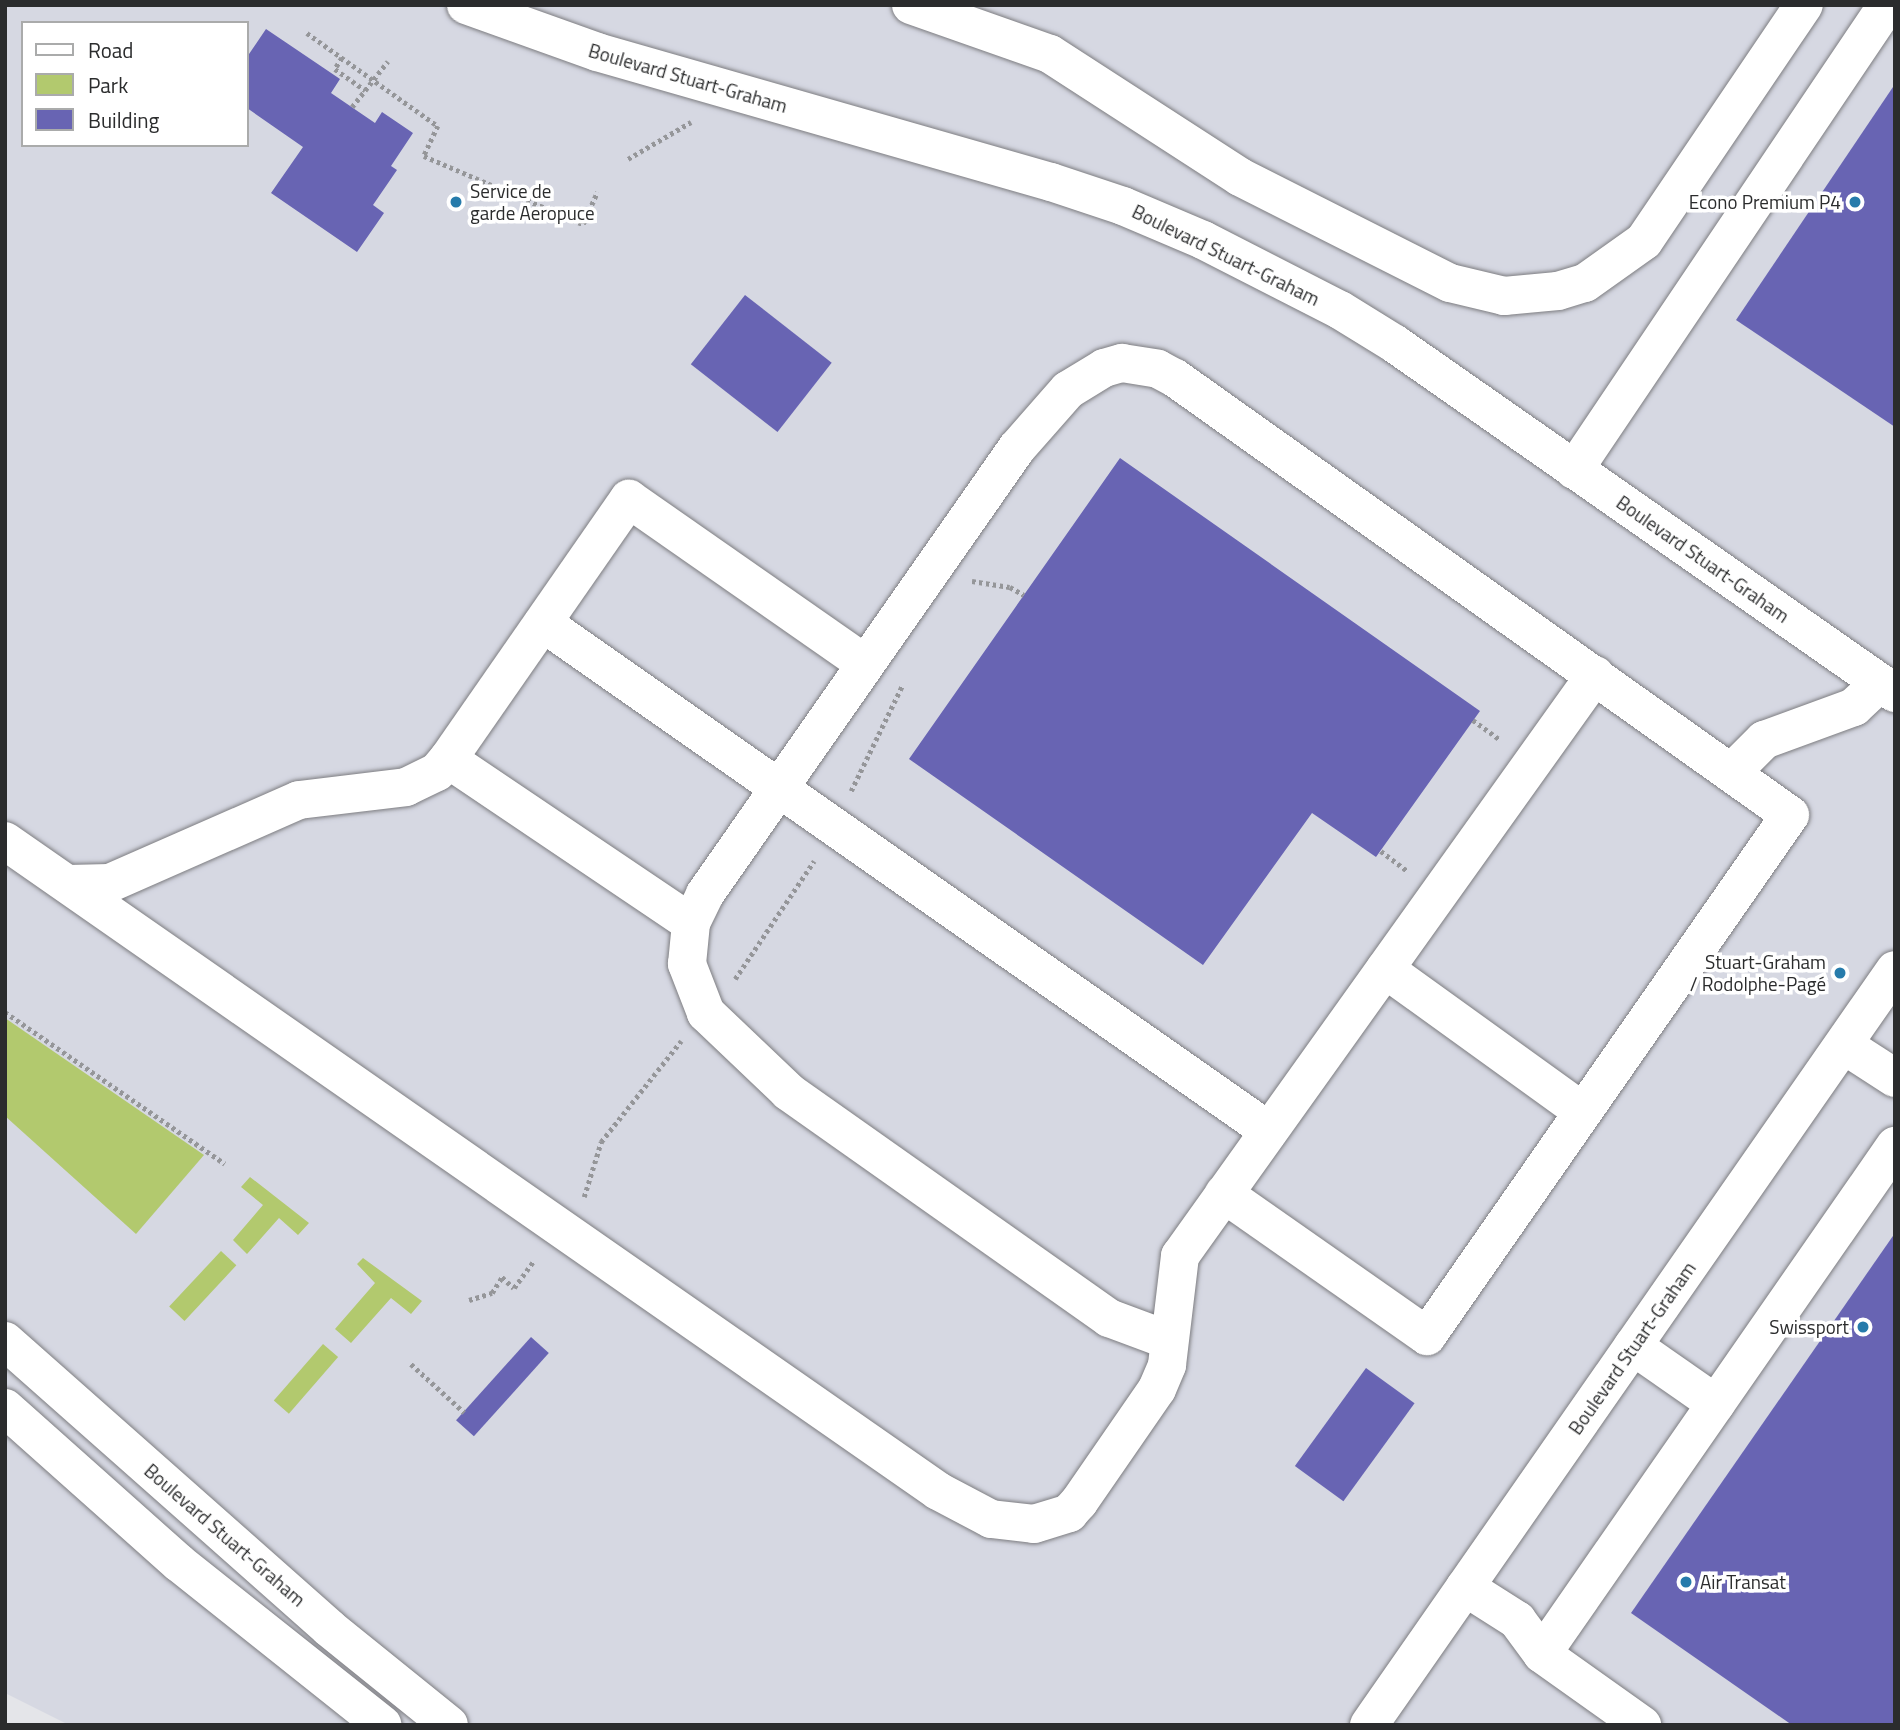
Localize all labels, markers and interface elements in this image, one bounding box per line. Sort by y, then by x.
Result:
legend [21,21,248,147]
text: Road [88,34,133,66]
street label: Boulevard Stuart-Graham [586,39,790,117]
text: Park [88,69,128,101]
text: Building [88,104,159,136]
place label: Service de garde Aeropuce [470,180,595,224]
place label: Econo Premium P4 [1689,191,1841,213]
marker: Service de garde Aeropuce [448,194,464,210]
marker: Econo Premium P4 [1847,194,1863,210]
street label: Boulevard Stuart-Graham [1129,200,1323,310]
street label: Boulevard Stuart-Graham [1612,491,1794,627]
place label: Stuart-Graham / Rodolphe-Pagé [1690,951,1826,995]
marker: Stuart-Graham / Rodolphe-Pagé [1832,965,1848,981]
street label: Boulevard Stuart-Graham [1564,1257,1700,1439]
place label: Swissport [1769,1316,1849,1338]
marker: Swissport [1855,1319,1871,1335]
street label: Boulevard Stuart-Graham [140,1459,310,1611]
place label: Air Transat [1700,1571,1786,1593]
marker: Air Transat [1678,1574,1694,1590]

